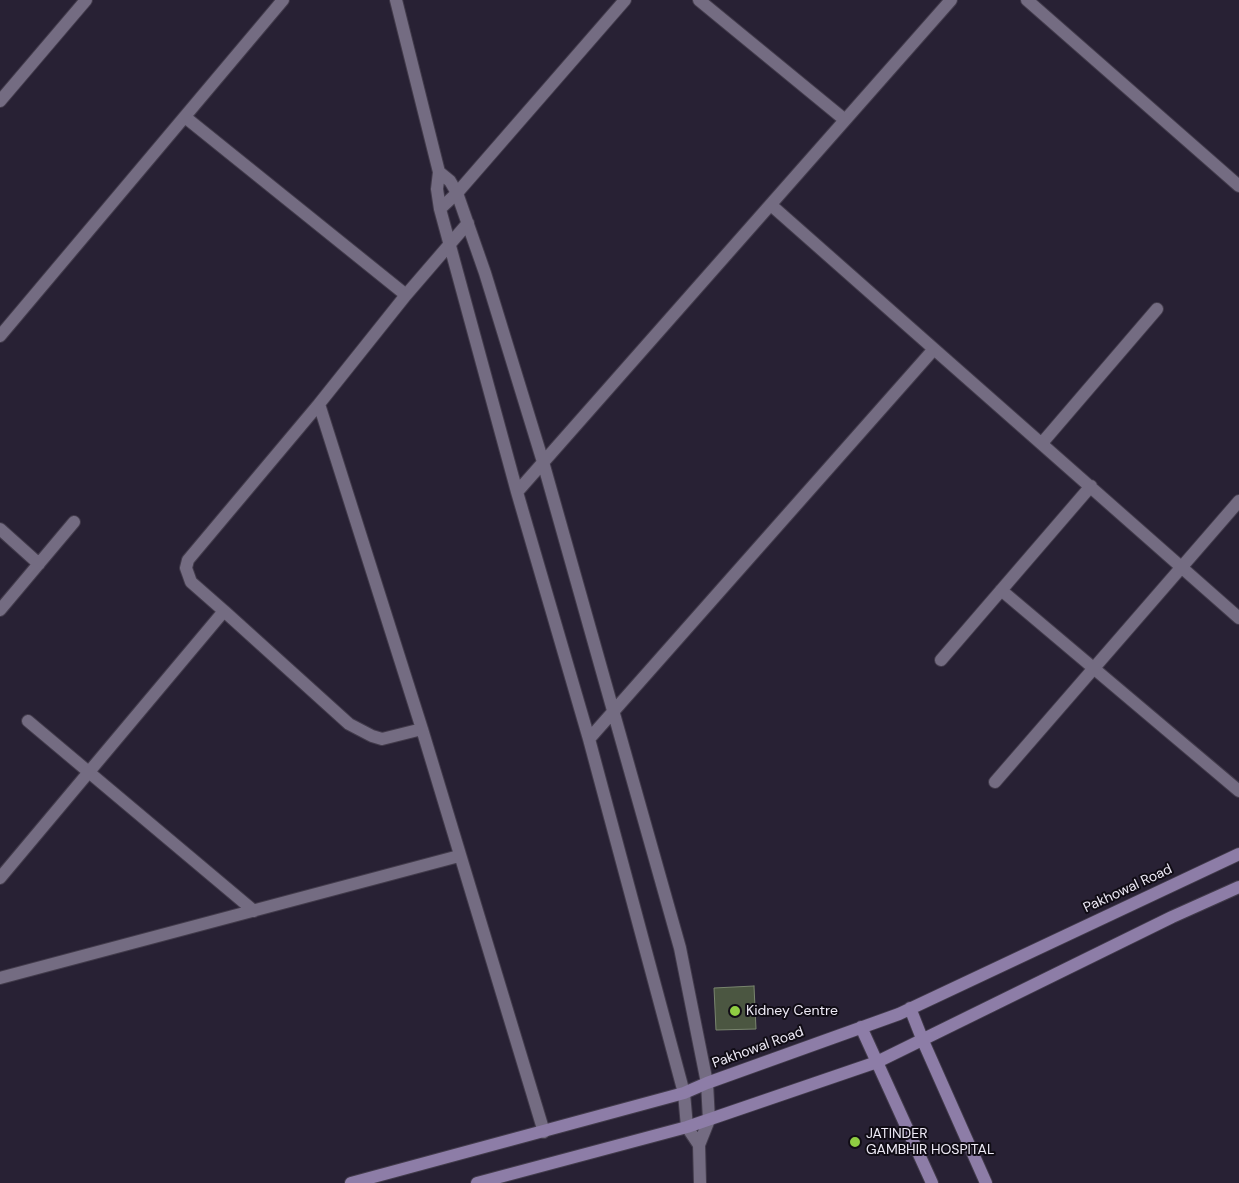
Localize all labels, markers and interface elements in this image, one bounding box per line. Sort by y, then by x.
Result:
street label: Pakhowal Road [1081,861,1175,917]
place label: Kidney Centre [746,1003,838,1019]
marker: Kidney Centre [728,1004,742,1018]
street label: Pakhowal Road [710,1024,806,1072]
place label: JATINDER GAMBHIR HOSPITAL [866,1126,994,1158]
marker: JATINDER GAMBHIR HOSPITAL [848,1135,862,1149]

